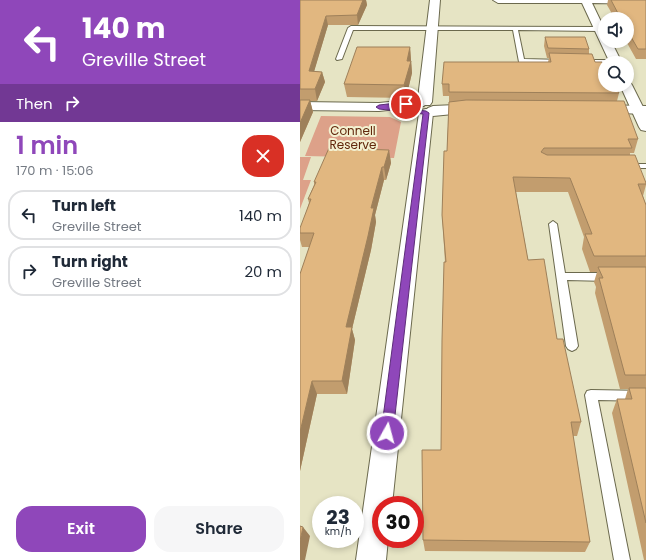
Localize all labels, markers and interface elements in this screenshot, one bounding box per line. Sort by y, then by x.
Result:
text: 140 m [82,9,165,48]
map controls [598,12,634,92]
button: sound [598,12,634,48]
icon: left [16,16,68,68]
text: Greville Street [82,47,206,72]
button: search [598,56,634,92]
pin [389,87,423,121]
icon: right [61,92,83,114]
text: Then [16,93,53,114]
icon: arrive [395,93,417,115]
park label: Connell Reserve [329,122,377,153]
text: 1 min [16,129,78,162]
button: close [242,135,284,177]
text: 170 m · 15:06 [16,161,94,180]
text: Turn left [52,195,116,216]
icon: left [18,204,40,226]
text: 140 m [239,205,282,226]
text: Greville Street [52,217,142,236]
text: Turn right [52,251,128,272]
icon: right [18,260,40,282]
text: 20 m [244,261,282,282]
text: Greville Street [52,273,142,292]
position arrow [366,412,408,454]
speed limit sign: 30 [372,496,424,548]
text: 23 [326,503,350,531]
button: Exit [16,506,146,552]
button: Share [154,506,284,552]
text: km/h [325,524,351,539]

